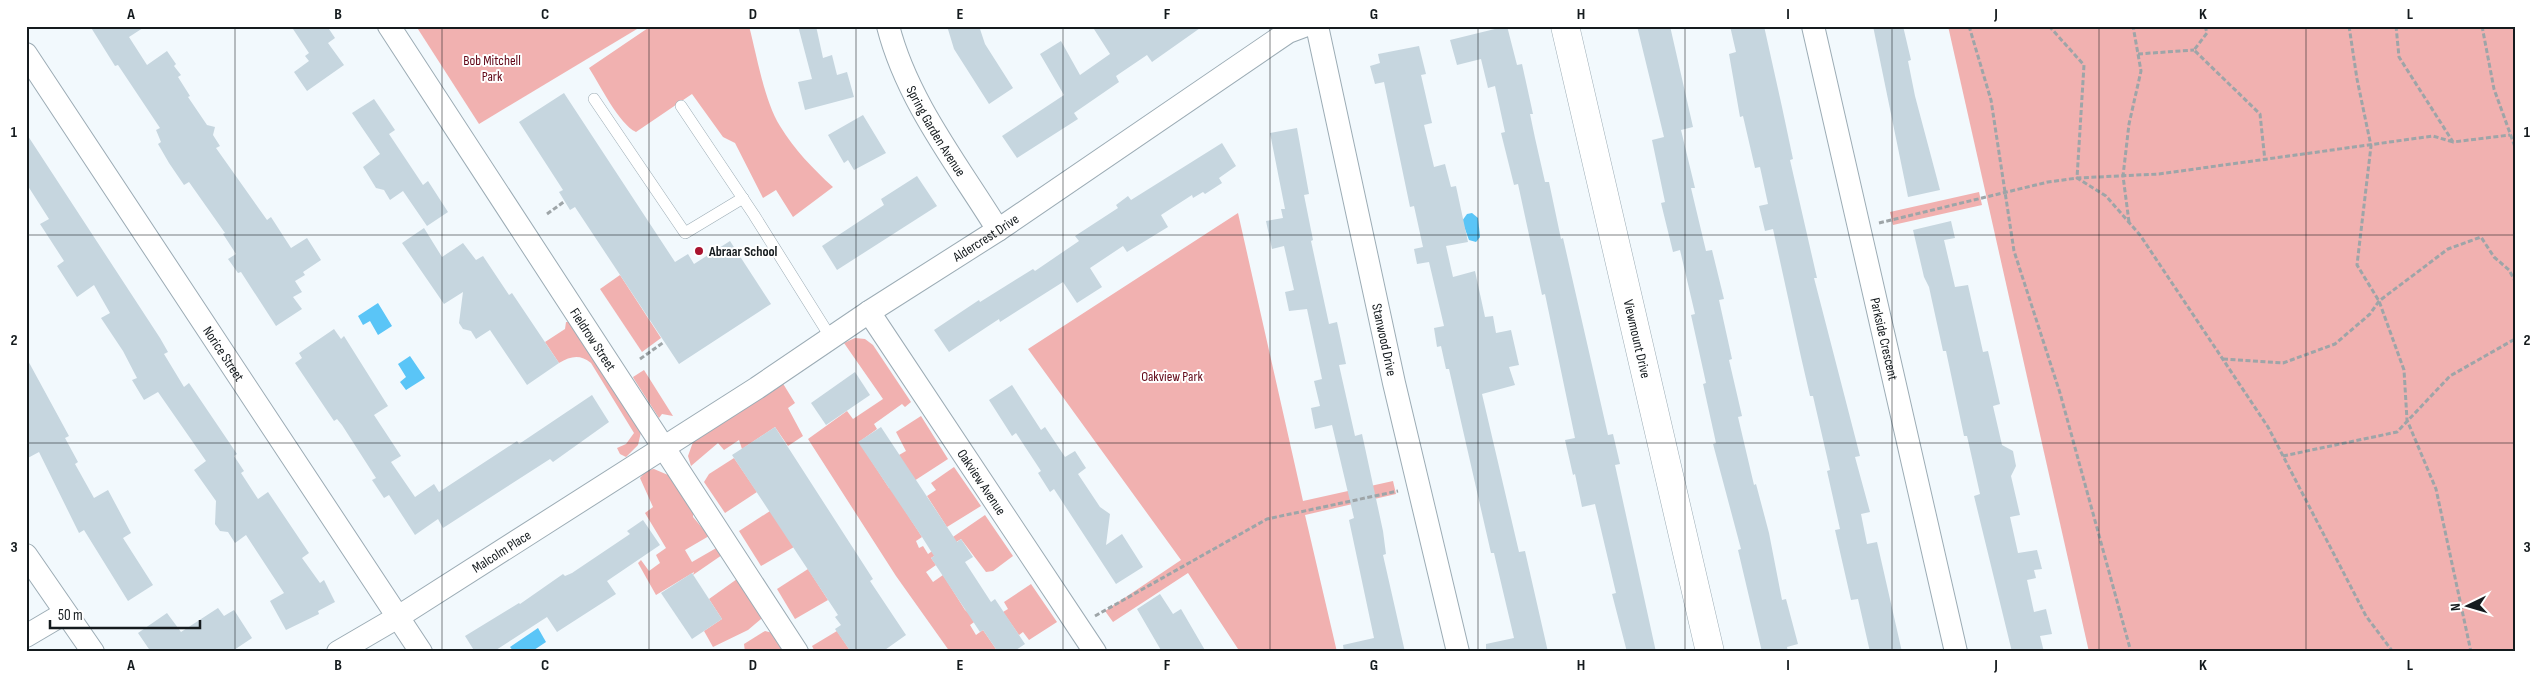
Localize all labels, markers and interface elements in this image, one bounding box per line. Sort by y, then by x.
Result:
text: A [126,5,135,24]
text: B [334,5,342,24]
text: C [541,5,549,24]
text: D [749,5,757,24]
text: E [957,5,964,24]
text: F [1164,5,1171,24]
text: G [1370,5,1378,24]
text: H [1577,5,1585,24]
text: I [1786,5,1790,24]
text: J [1993,5,1998,24]
text: K [2199,5,2207,24]
text: L [2407,5,2414,24]
park label: Bob Mitchell Park [463,52,521,85]
street label: Spring Garden Avenue [903,83,970,180]
text: 1 [11,123,18,142]
text: 1 [2524,123,2531,142]
street label: Aldercrest Drive [949,210,1022,266]
place label: Abraar School [708,243,778,260]
marker: Abraar School [693,245,705,257]
street label: Parkside Crescent [1867,296,1902,382]
street label: Viewmount Drive [1620,298,1655,380]
street label: Stanwood Drive [1369,302,1401,378]
street label: Fieldrow Street [567,305,620,374]
street label: Norice Street [200,323,248,384]
text: 2 [10,331,18,350]
text: 2 [2523,331,2531,350]
park label: Oakview Park [1141,368,1203,385]
street label: Oakview Avenue [954,446,1010,518]
street label: Malcolm Place [469,526,534,576]
text: 3 [10,538,18,557]
text: 3 [2523,538,2531,557]
north arrow [2444,580,2494,630]
scale bar [50,598,200,630]
text: N [2447,603,2464,612]
text: 50 m [58,606,83,625]
text: A [126,656,135,675]
text: B [334,656,342,675]
text: C [541,656,549,675]
text: D [749,656,757,675]
text: E [957,656,964,675]
text: F [1164,656,1171,675]
text: G [1370,656,1378,675]
text: H [1577,656,1585,675]
text: I [1786,656,1790,675]
text: J [1993,656,1998,675]
text: K [2199,656,2207,675]
text: L [2407,656,2414,675]

